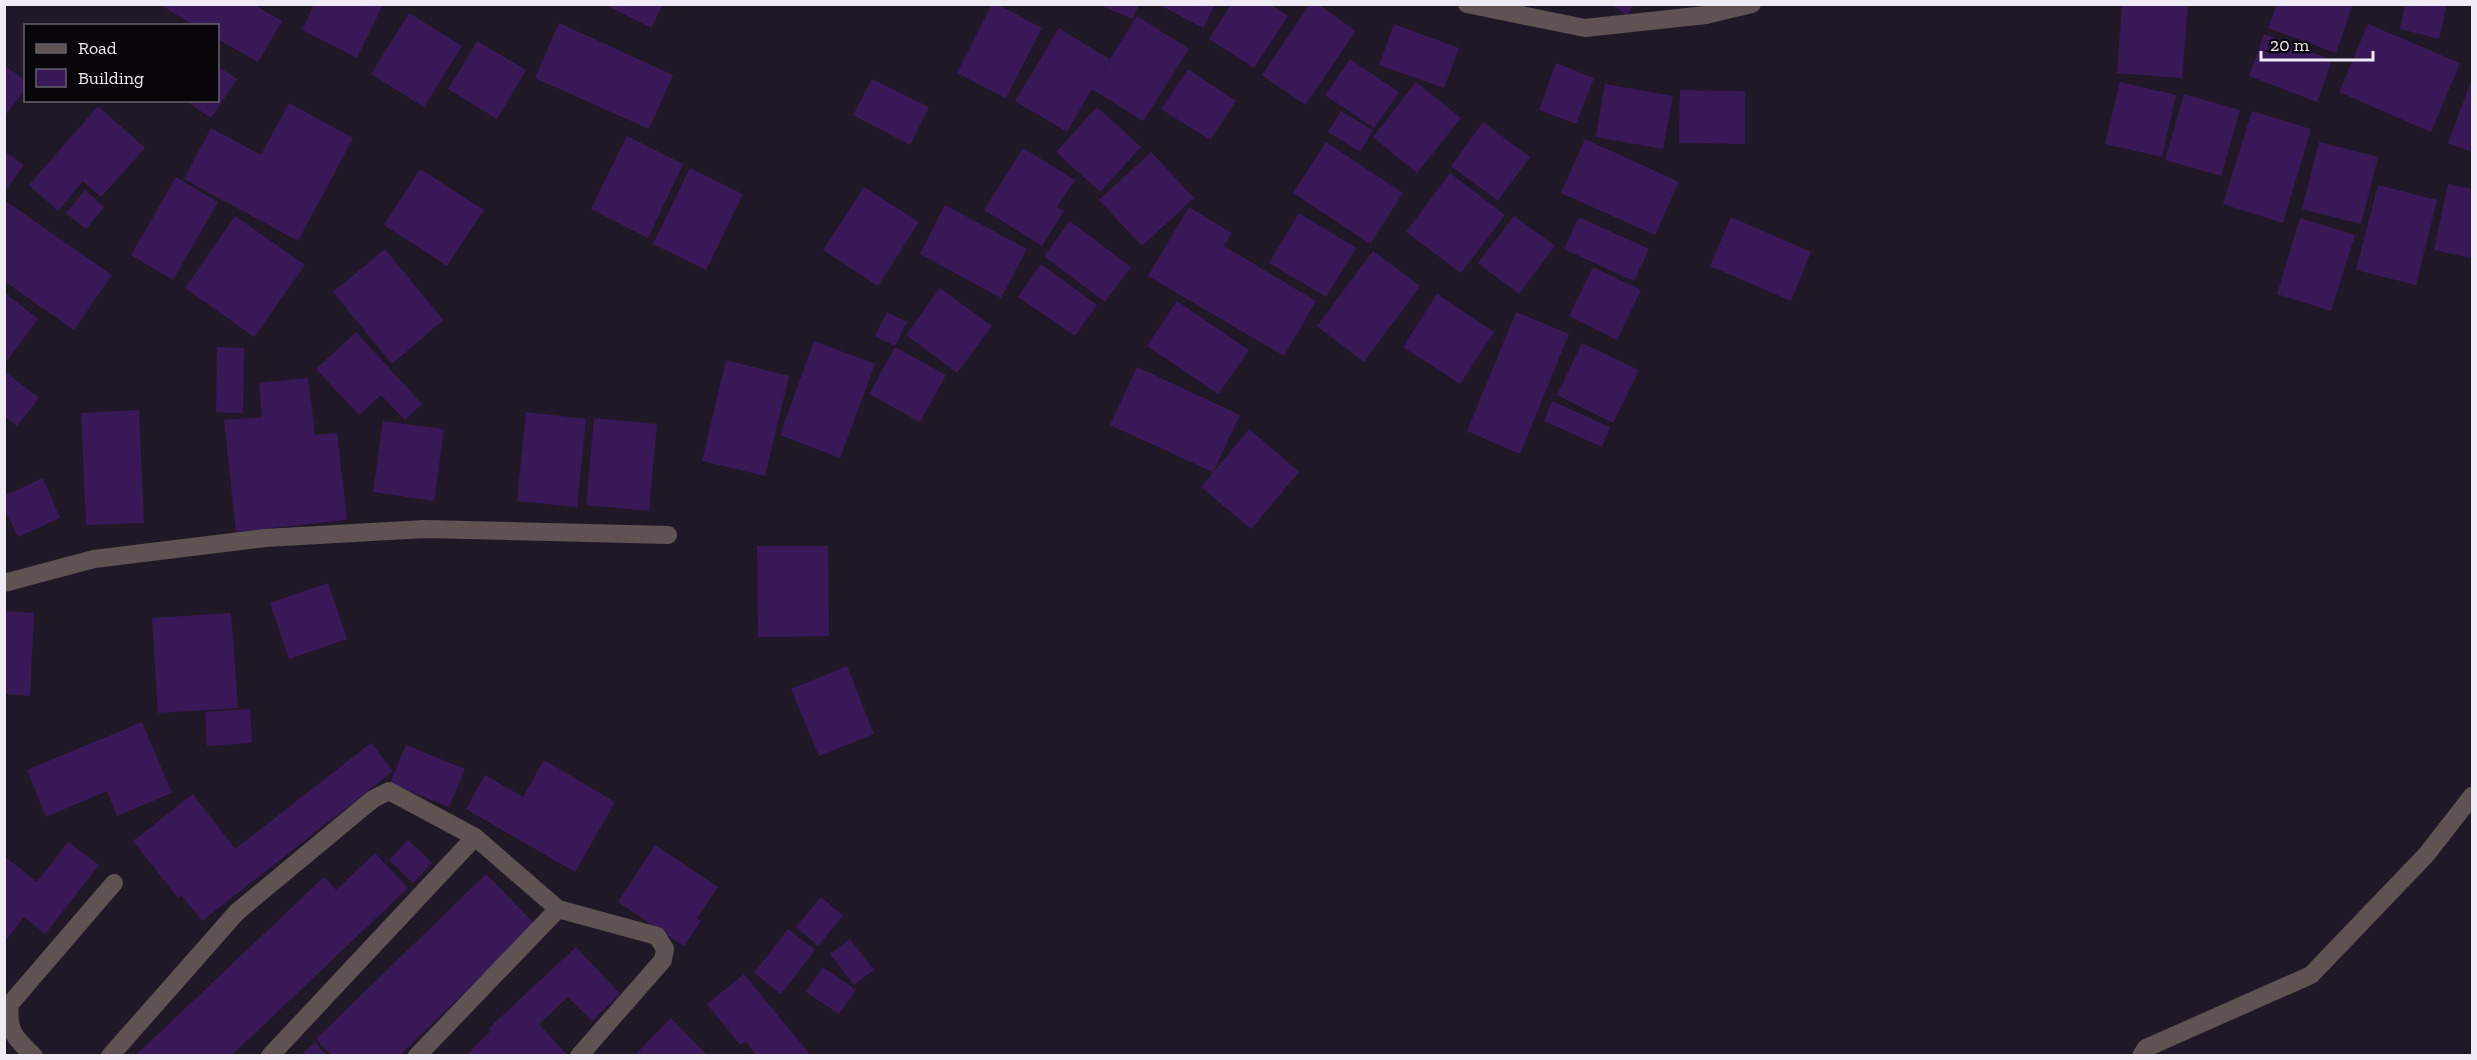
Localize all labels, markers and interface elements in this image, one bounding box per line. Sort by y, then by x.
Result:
legend [24,24,219,102]
scale bar [2261,24,2374,62]
text: 20 m [2270,34,2310,56]
text: Road [78,37,117,59]
text: Building [78,67,144,89]

